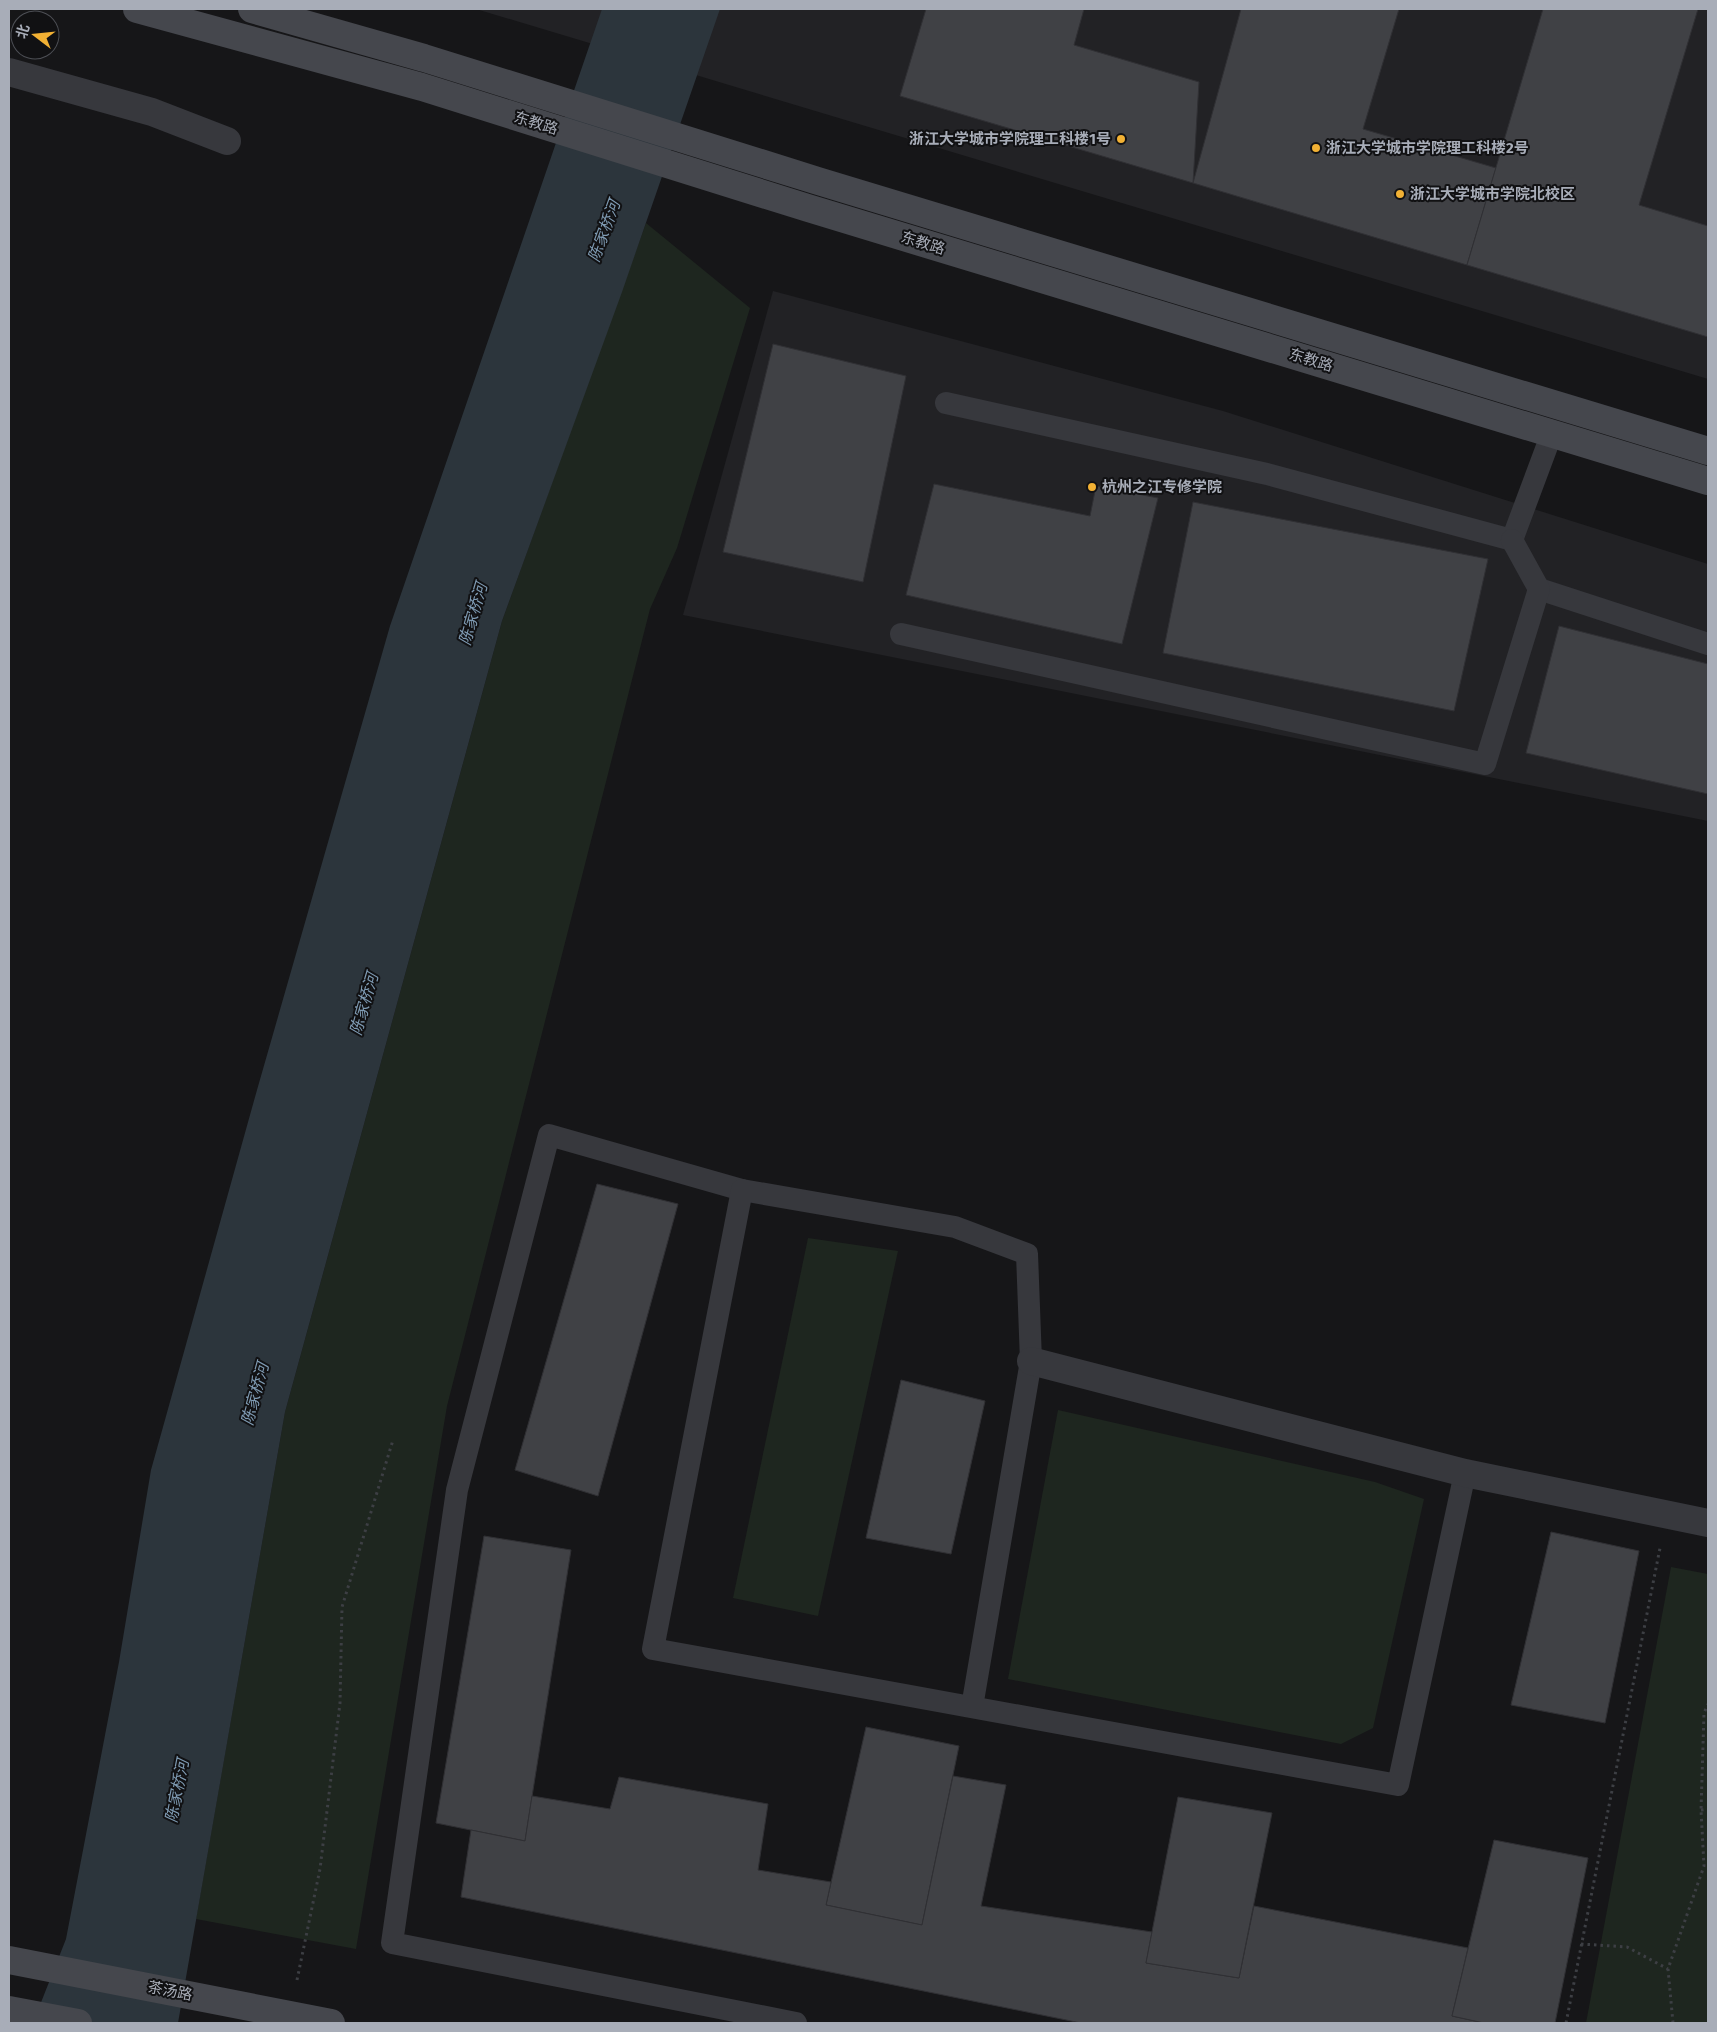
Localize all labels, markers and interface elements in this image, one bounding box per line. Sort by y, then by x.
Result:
north arrow [10,10,60,60]
text: 北 [13,22,33,41]
street label: 东教路 [512,108,560,138]
place label: 浙江大学城市学院理工科楼1号 [909,130,1111,148]
marker: 浙江大学城市学院理工科楼1号 [1115,133,1127,145]
place label: 浙江大学城市学院理工科楼2号 [1326,139,1529,157]
marker: 浙江大学城市学院理工科楼2号 [1310,142,1322,154]
place label: 浙江大学城市学院北校区 [1410,185,1575,203]
marker: 浙江大学城市学院北校区 [1394,188,1406,200]
water label: 陈家桥河 [584,195,625,264]
street label: 东教路 [899,228,947,258]
street label: 东教路 [1287,345,1335,375]
place label: 杭州之江专修学院 [1102,478,1222,496]
marker: 杭州之江专修学院 [1086,481,1098,493]
water label: 陈家桥河 [455,578,492,647]
water label: 陈家桥河 [346,968,383,1037]
water label: 陈家桥河 [238,1358,273,1427]
water label: 陈家桥河 [162,1755,193,1824]
street label: 茶汤路 [146,1978,194,2004]

